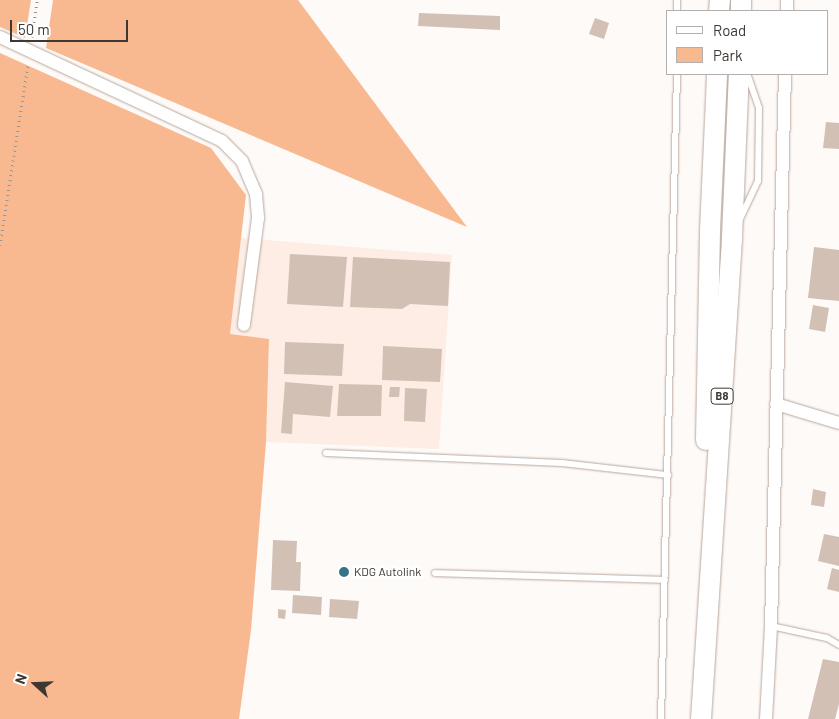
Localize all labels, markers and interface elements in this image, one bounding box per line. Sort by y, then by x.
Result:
scale bar [12,10,130,42]
legend [666,10,829,75]
text: 50 m [18,20,50,38]
text: Road [713,21,746,39]
text: Park [713,46,742,64]
road number: B8 [710,388,734,404]
place label: KDG Autolink [354,565,421,579]
marker: KDG Autolink [338,566,350,578]
north arrow [10,659,60,709]
text: N [11,671,30,686]

